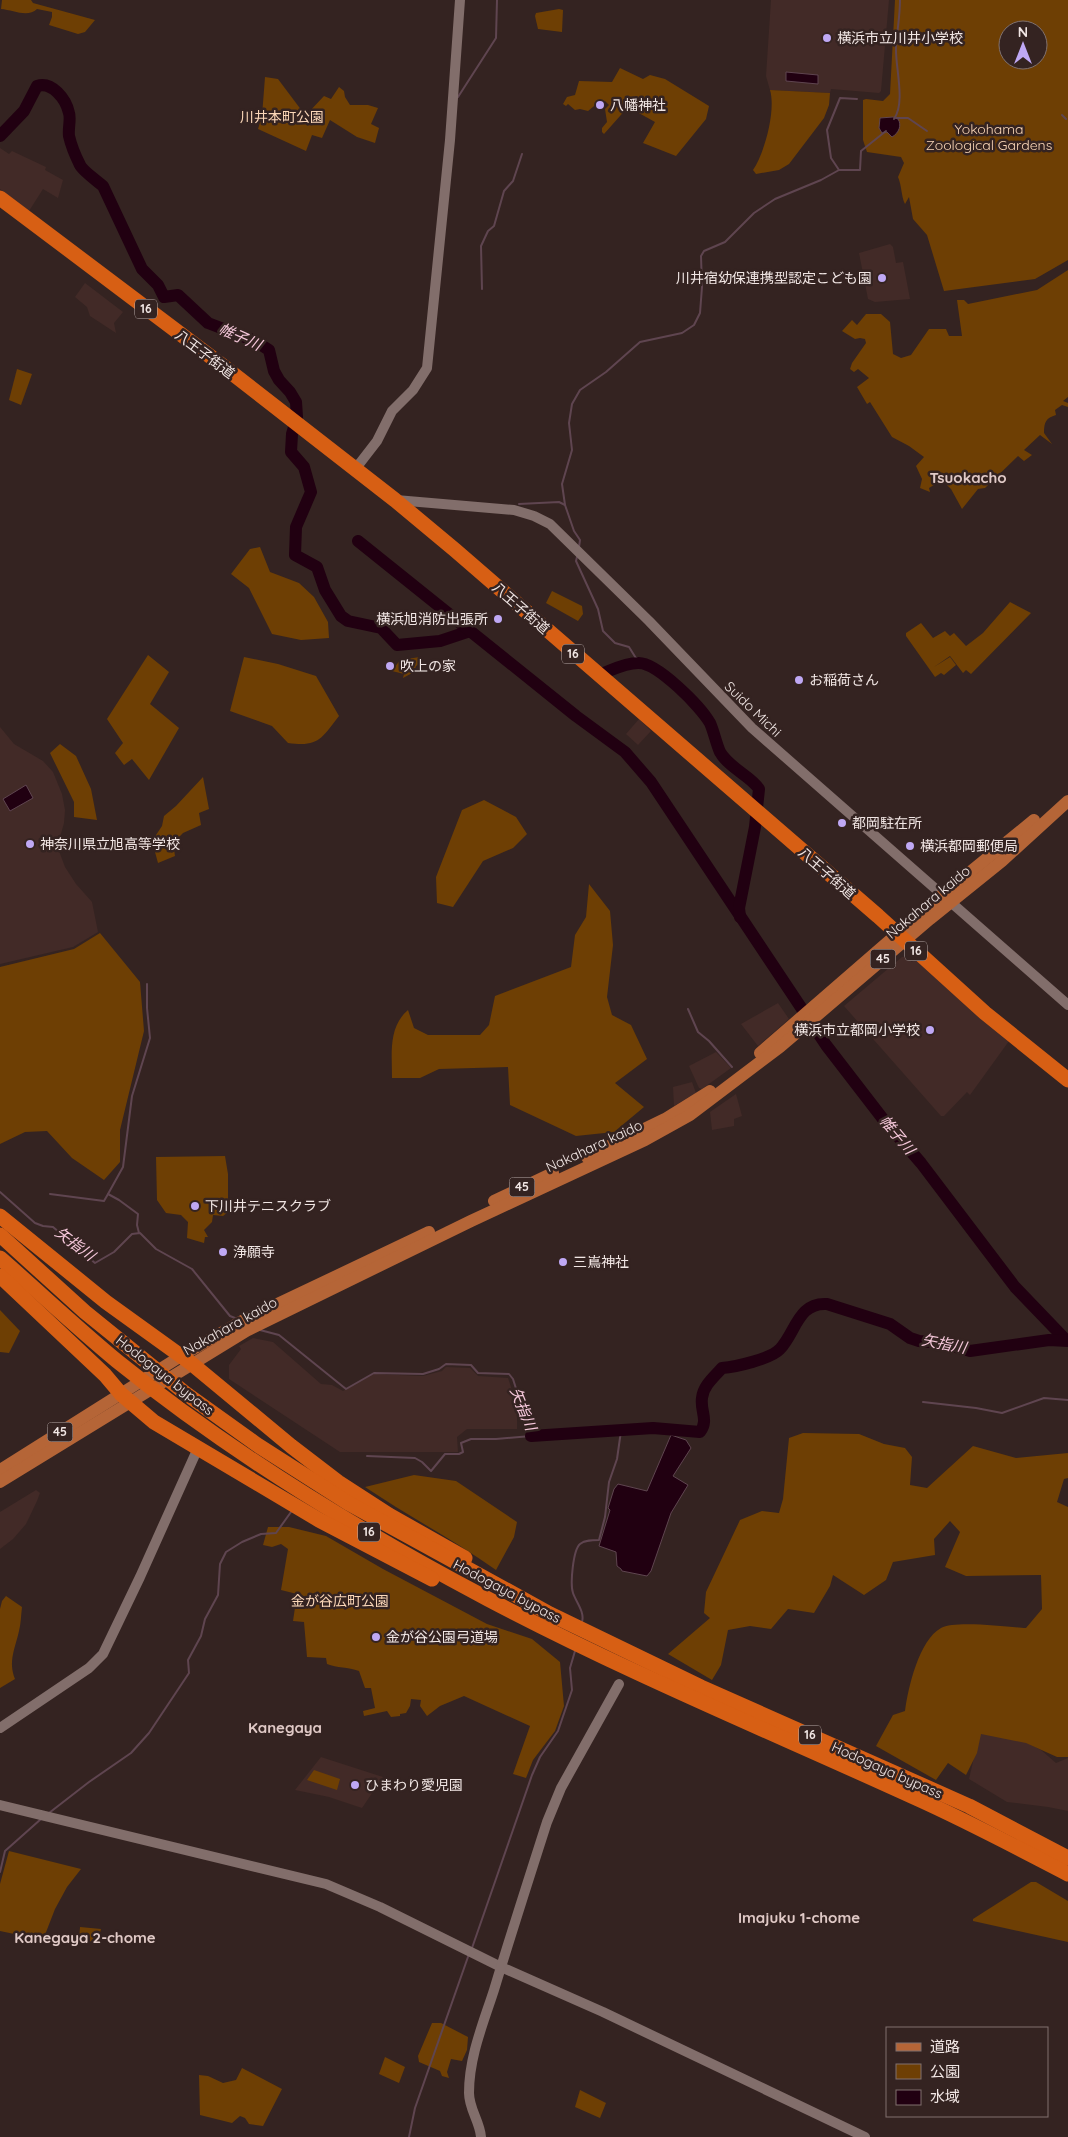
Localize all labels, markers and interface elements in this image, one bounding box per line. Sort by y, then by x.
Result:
north arrow [998,20,1048,70]
text: N [1018,23,1028,41]
place label: 横浜市立川井小学校 [837,29,963,47]
marker: 横浜市立川井小学校 [821,32,833,44]
place label: 八幡神社 [610,96,666,114]
marker: 八幡神社 [594,99,606,111]
park label: 川井本町公園 [240,108,324,126]
park label: Yokohama Zoological Gardens [926,120,1052,154]
place label: 川井宿幼保連携型認定こども園 [676,269,872,287]
marker: 川井宿幼保連携型認定こども園 [876,272,888,284]
road number: 16 [135,300,157,318]
water label: 帷子川 [216,319,266,355]
street label: 八王子街道 [172,326,238,382]
district label: Tsuokacho [929,468,1007,487]
street label: 八王子街道 [489,578,553,638]
place label: 横浜旭消防出張所 [376,610,488,628]
marker: 横浜旭消防出張所 [492,613,504,625]
road number: 16 [562,644,584,664]
place label: 吹上の家 [400,657,456,675]
marker: 吹上の家 [384,660,396,672]
place label: お稲荷さん [809,671,879,689]
marker: お稲荷さん [793,674,805,686]
street label: Suido Michi [721,677,785,741]
place label: 都岡駐在所 [852,814,922,832]
marker: 都岡駐在所 [836,817,848,829]
place label: 神奈川県立旭高等学校 [40,835,180,853]
place label: 横浜都岡郵便局 [920,837,1018,855]
marker: 神奈川県立旭高等学校 [24,838,36,850]
marker: 横浜都岡郵便局 [904,840,916,852]
street label: 八王子街道 [795,843,859,903]
street label: Nakahara kaido [882,862,974,942]
road number: 16 [905,941,927,960]
road number: 45 [870,950,896,969]
place label: 横浜市立都岡小学校 [794,1021,920,1039]
marker: 横浜市立都岡小学校 [924,1024,936,1036]
water label: 帷子川 [876,1111,920,1160]
street label: Nakahara kaido [543,1116,645,1176]
road number: 45 [510,1178,534,1196]
place label: 下川井テニスクラブ [205,1197,331,1215]
marker: 下川井テニスクラブ [189,1200,201,1212]
water label: 矢指川 [52,1222,101,1266]
place label: 浄願寺 [233,1243,275,1261]
marker: 浄願寺 [217,1246,229,1258]
place label: 三嶌神社 [573,1253,629,1271]
marker: 三嶌神社 [557,1256,569,1268]
street label: Nakahara kaido [180,1293,280,1359]
water label: 矢指川 [920,1330,970,1358]
street label: Hodogaya bypass [112,1331,218,1419]
water label: 矢指川 [506,1384,541,1435]
road number: 45 [48,1422,72,1441]
road number: 16 [358,1522,380,1541]
street label: Hodogaya bypass [450,1555,564,1627]
park label: 金が谷広町公園 [291,1592,389,1610]
place label: 金が谷公園弓道場 [386,1628,498,1646]
marker: 金が谷公園弓道場 [370,1631,382,1643]
district label: Kanegaya [248,1718,322,1737]
road number: 16 [799,1726,821,1744]
street label: Hodogaya bypass [829,1737,945,1803]
place label: ひまわり愛児園 [365,1776,463,1794]
marker: ひまわり愛児園 [349,1779,361,1791]
district label: Imajuku 1-chome [738,1908,860,1927]
district label: Kanegaya 2-chome [14,1928,156,1947]
legend [886,2027,1048,2117]
text: 道路 [930,2037,960,2056]
text: 公園 [930,2062,960,2081]
text: 水域 [930,2087,960,2106]

